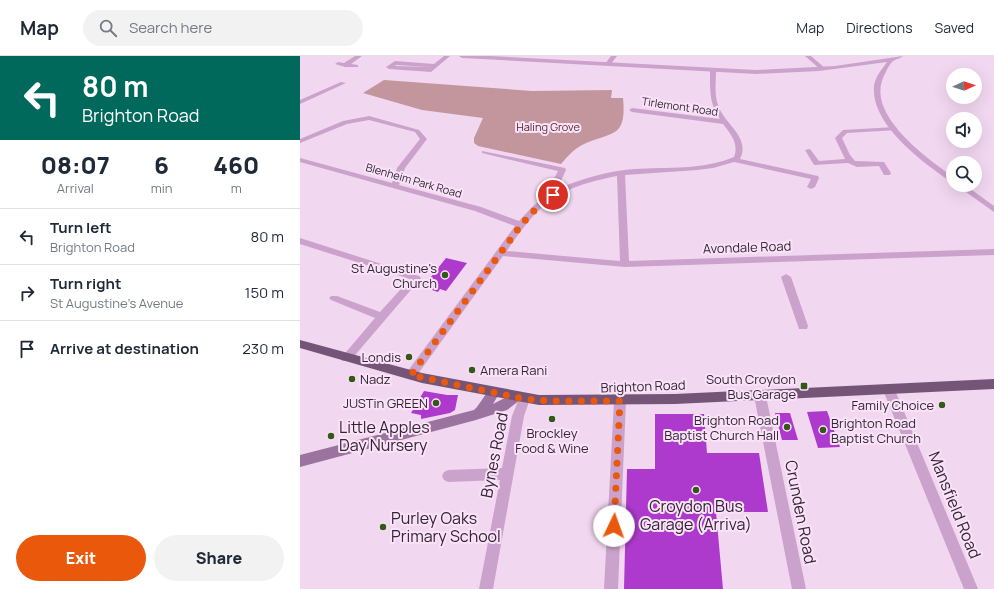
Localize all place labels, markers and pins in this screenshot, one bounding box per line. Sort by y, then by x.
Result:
pin [536,178,570,212]
place label: St Augustine's Church [351,259,437,292]
marker: St Augustine's Church [440,270,450,280]
place label: Londis [361,348,401,366]
marker: Londis [404,352,414,362]
place label: Amera Rani [480,361,547,379]
marker: Amera Rani [467,365,477,375]
place label: Nadz [360,370,391,388]
place label: South Croydon Bus Garage [706,370,796,403]
marker: Nadz [347,374,357,384]
marker: South Croydon Bus Garage [799,381,809,391]
place label: JUSTin GREEN [343,394,428,412]
place label: Family Choice [852,396,934,414]
marker: JUSTin GREEN [431,398,441,408]
marker: Family Choice [937,400,947,410]
place label: Brighton Road Baptist Church Hall [664,411,779,444]
marker: Brockley Food & Wine [547,414,557,424]
place label: Brighton Road Baptist Church [831,414,921,447]
place label: Little Apples Day Nursery [339,416,430,456]
marker: Brighton Road Baptist Church Hall [782,422,792,432]
place label: Brockley Food & Wine [515,424,589,457]
marker: Brighton Road Baptist Church [818,425,828,435]
marker: Little Apples Day Nursery [326,431,336,441]
marker: Croydon Bus Garage (Arriva) [691,485,701,495]
place label: Croydon Bus Garage (Arriva) [640,495,752,535]
place label: Purley Oaks Primary School [391,507,501,547]
marker: Purley Oaks Primary School [378,522,388,532]

